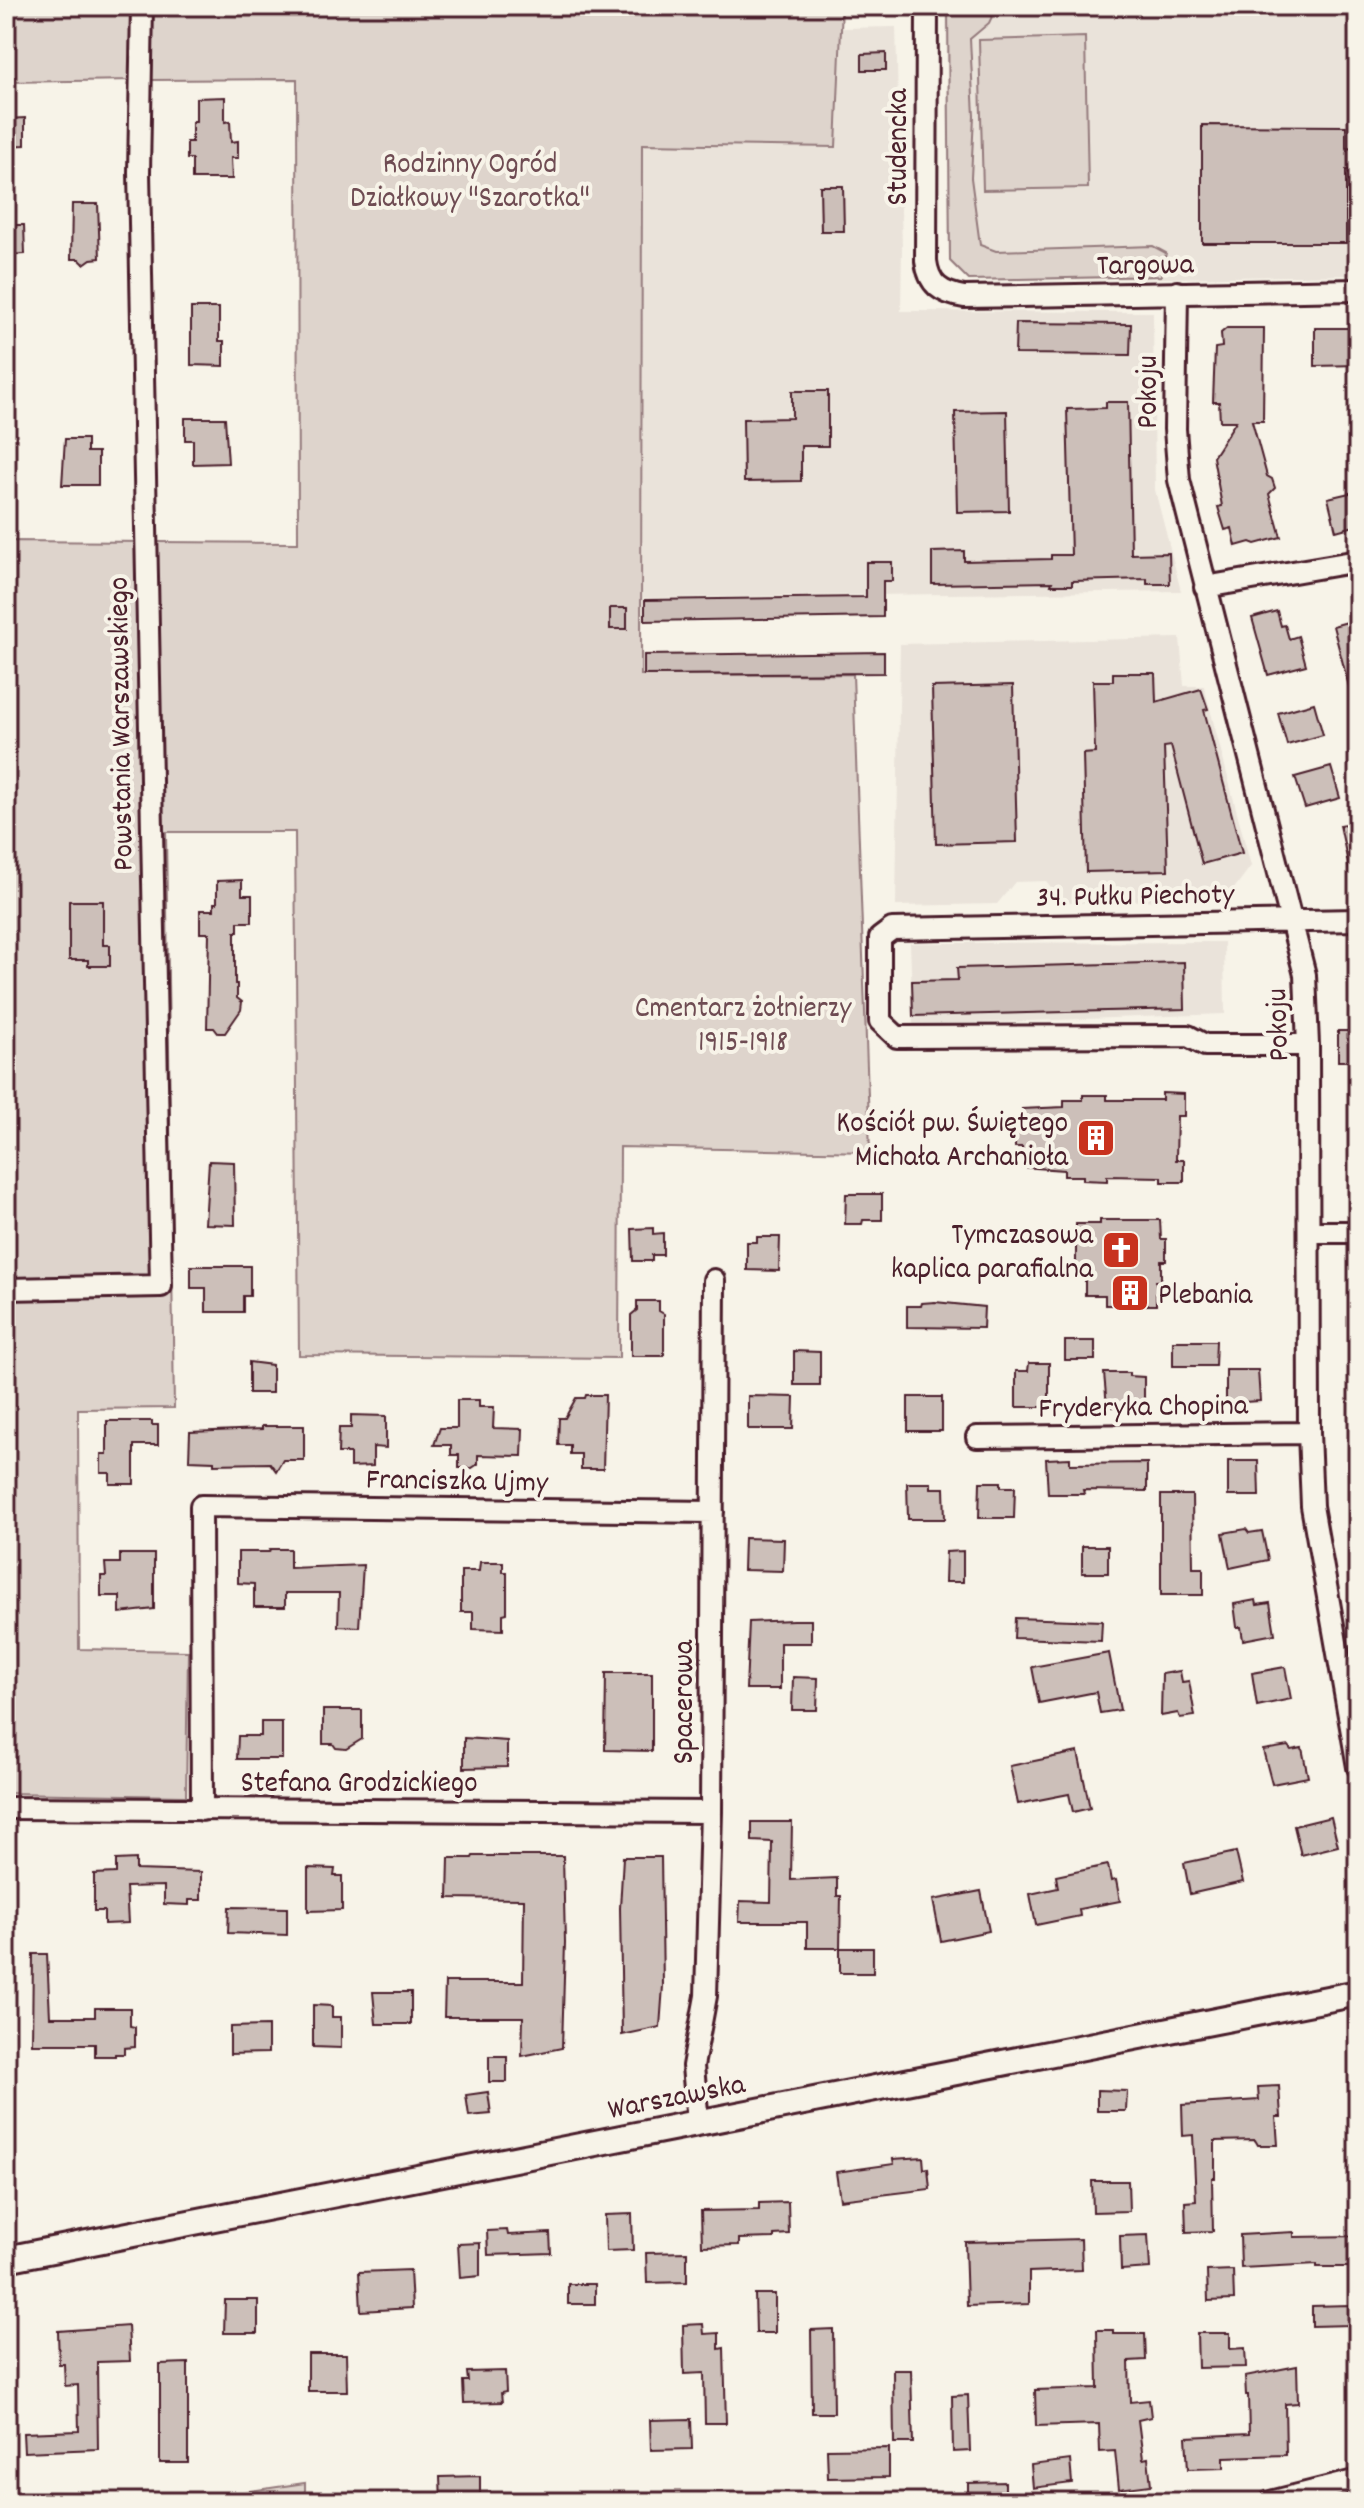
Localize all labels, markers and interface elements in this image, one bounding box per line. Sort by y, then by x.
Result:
street label: Studencka [879,88,922,205]
park label: Rodzinny Ogród Działkowy "Szarotka" [350,145,590,222]
street label: Targowa [1096,245,1195,290]
street label: Pokoju [1129,355,1172,429]
street label: Powstania Warszawskiego [99,576,148,871]
street label: 34. Pułku Piechoty [1035,875,1236,922]
street label: Pokoju [1258,987,1303,1062]
park label: Cmentarz żołnierzy 1915-1918 [635,989,852,1066]
place label: Kościół pw. Świętego Michała Archanioła [836,1104,1069,1181]
building icon: Kościół pw. Świętego Michała Archanioła [1075,1117,1117,1159]
place label: Tymczasowa kaplica parafialna [891,1216,1094,1293]
church icon: Tymczasowa kaplica parafialna [1100,1229,1142,1271]
building icon: Plebania [1109,1272,1151,1314]
place label: Plebania [1158,1276,1253,1319]
street label: Fryderyka Chopina [1038,1386,1249,1433]
street label: Franciszka Ujmy [365,1460,549,1507]
street label: Spacerowa [665,1639,708,1764]
street label: Stefana Grodzickiego [240,1764,478,1807]
street label: Warszawska [605,2065,750,2134]

